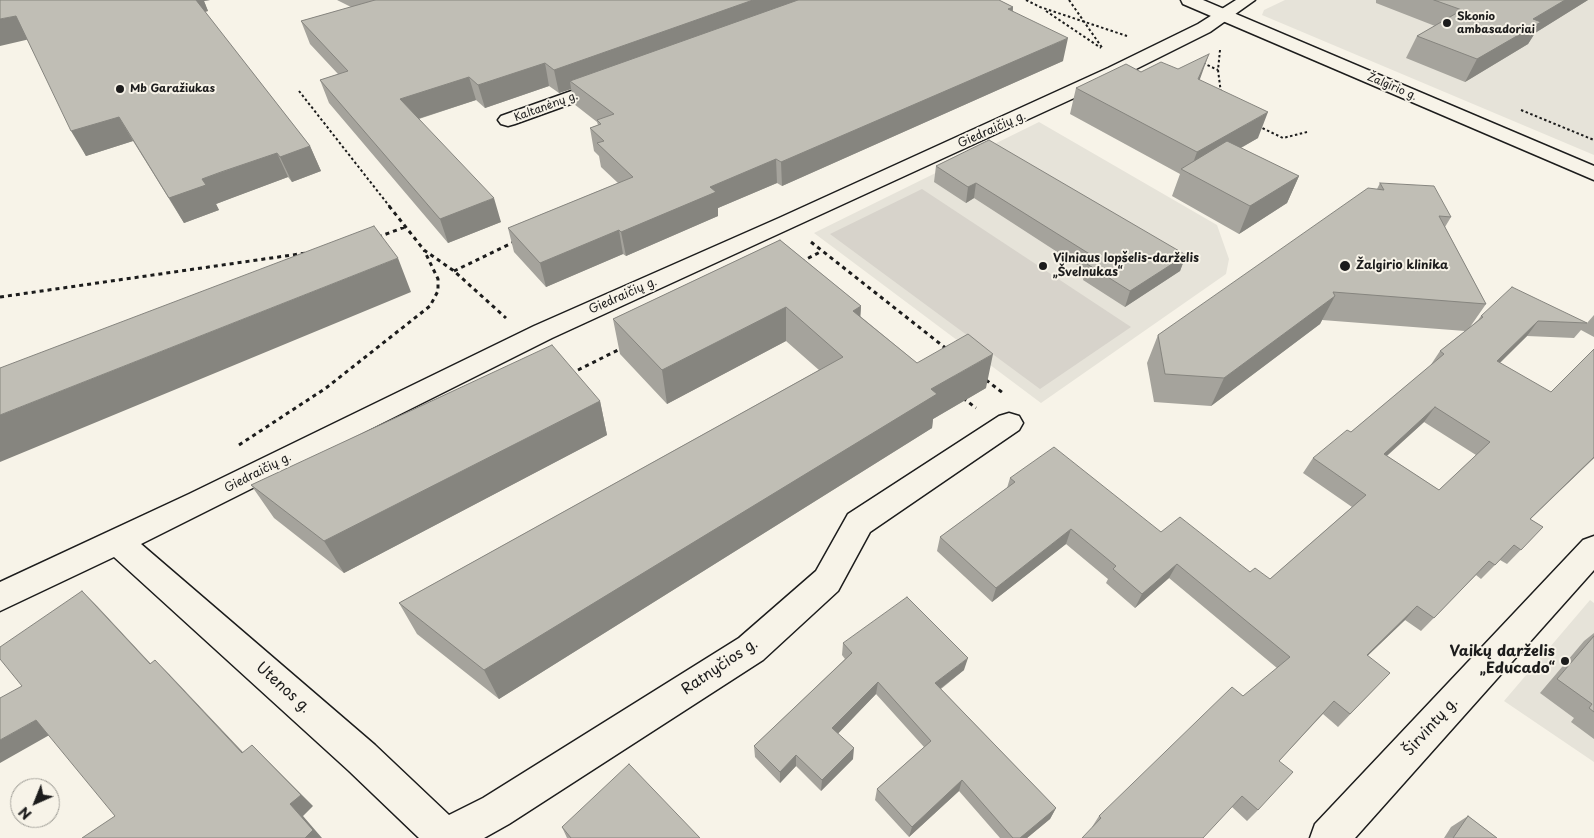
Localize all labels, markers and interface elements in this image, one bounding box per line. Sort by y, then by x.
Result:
place label: Skonio ambasadoriai [1457,10,1535,36]
marker: Skonio ambasadoriai [1441,17,1453,29]
street label: Žalgirio g. [1365,71,1419,103]
place label: Mb Garažiukas [130,82,215,96]
marker: Mb Garažiukas [114,83,126,95]
street label: Kaltanėnų g. [512,89,580,125]
street label: Giedraičių g. [956,109,1028,151]
place label: Vilniaus lopšelis-darželis „Švelnukas“ [1053,252,1199,280]
marker: Žalgirio klinika [1338,259,1352,273]
place label: Žalgirio klinika [1356,259,1448,273]
marker: Vilniaus lopšelis-darželis „Švelnukas“ [1037,260,1049,272]
street label: Giedraičių g. [587,275,659,317]
street label: Giedraičių g. [222,450,294,496]
street label: Ratnyčios g. [679,635,761,699]
place label: Vaikų darželis „Educado“ [1449,643,1555,678]
marker: Vaikų darželis „Educado“ [1559,655,1571,667]
street label: Utenos g. [252,659,314,717]
street label: Širvintų g. [1400,694,1462,760]
north arrow [10,778,60,828]
text: N [14,802,36,825]

